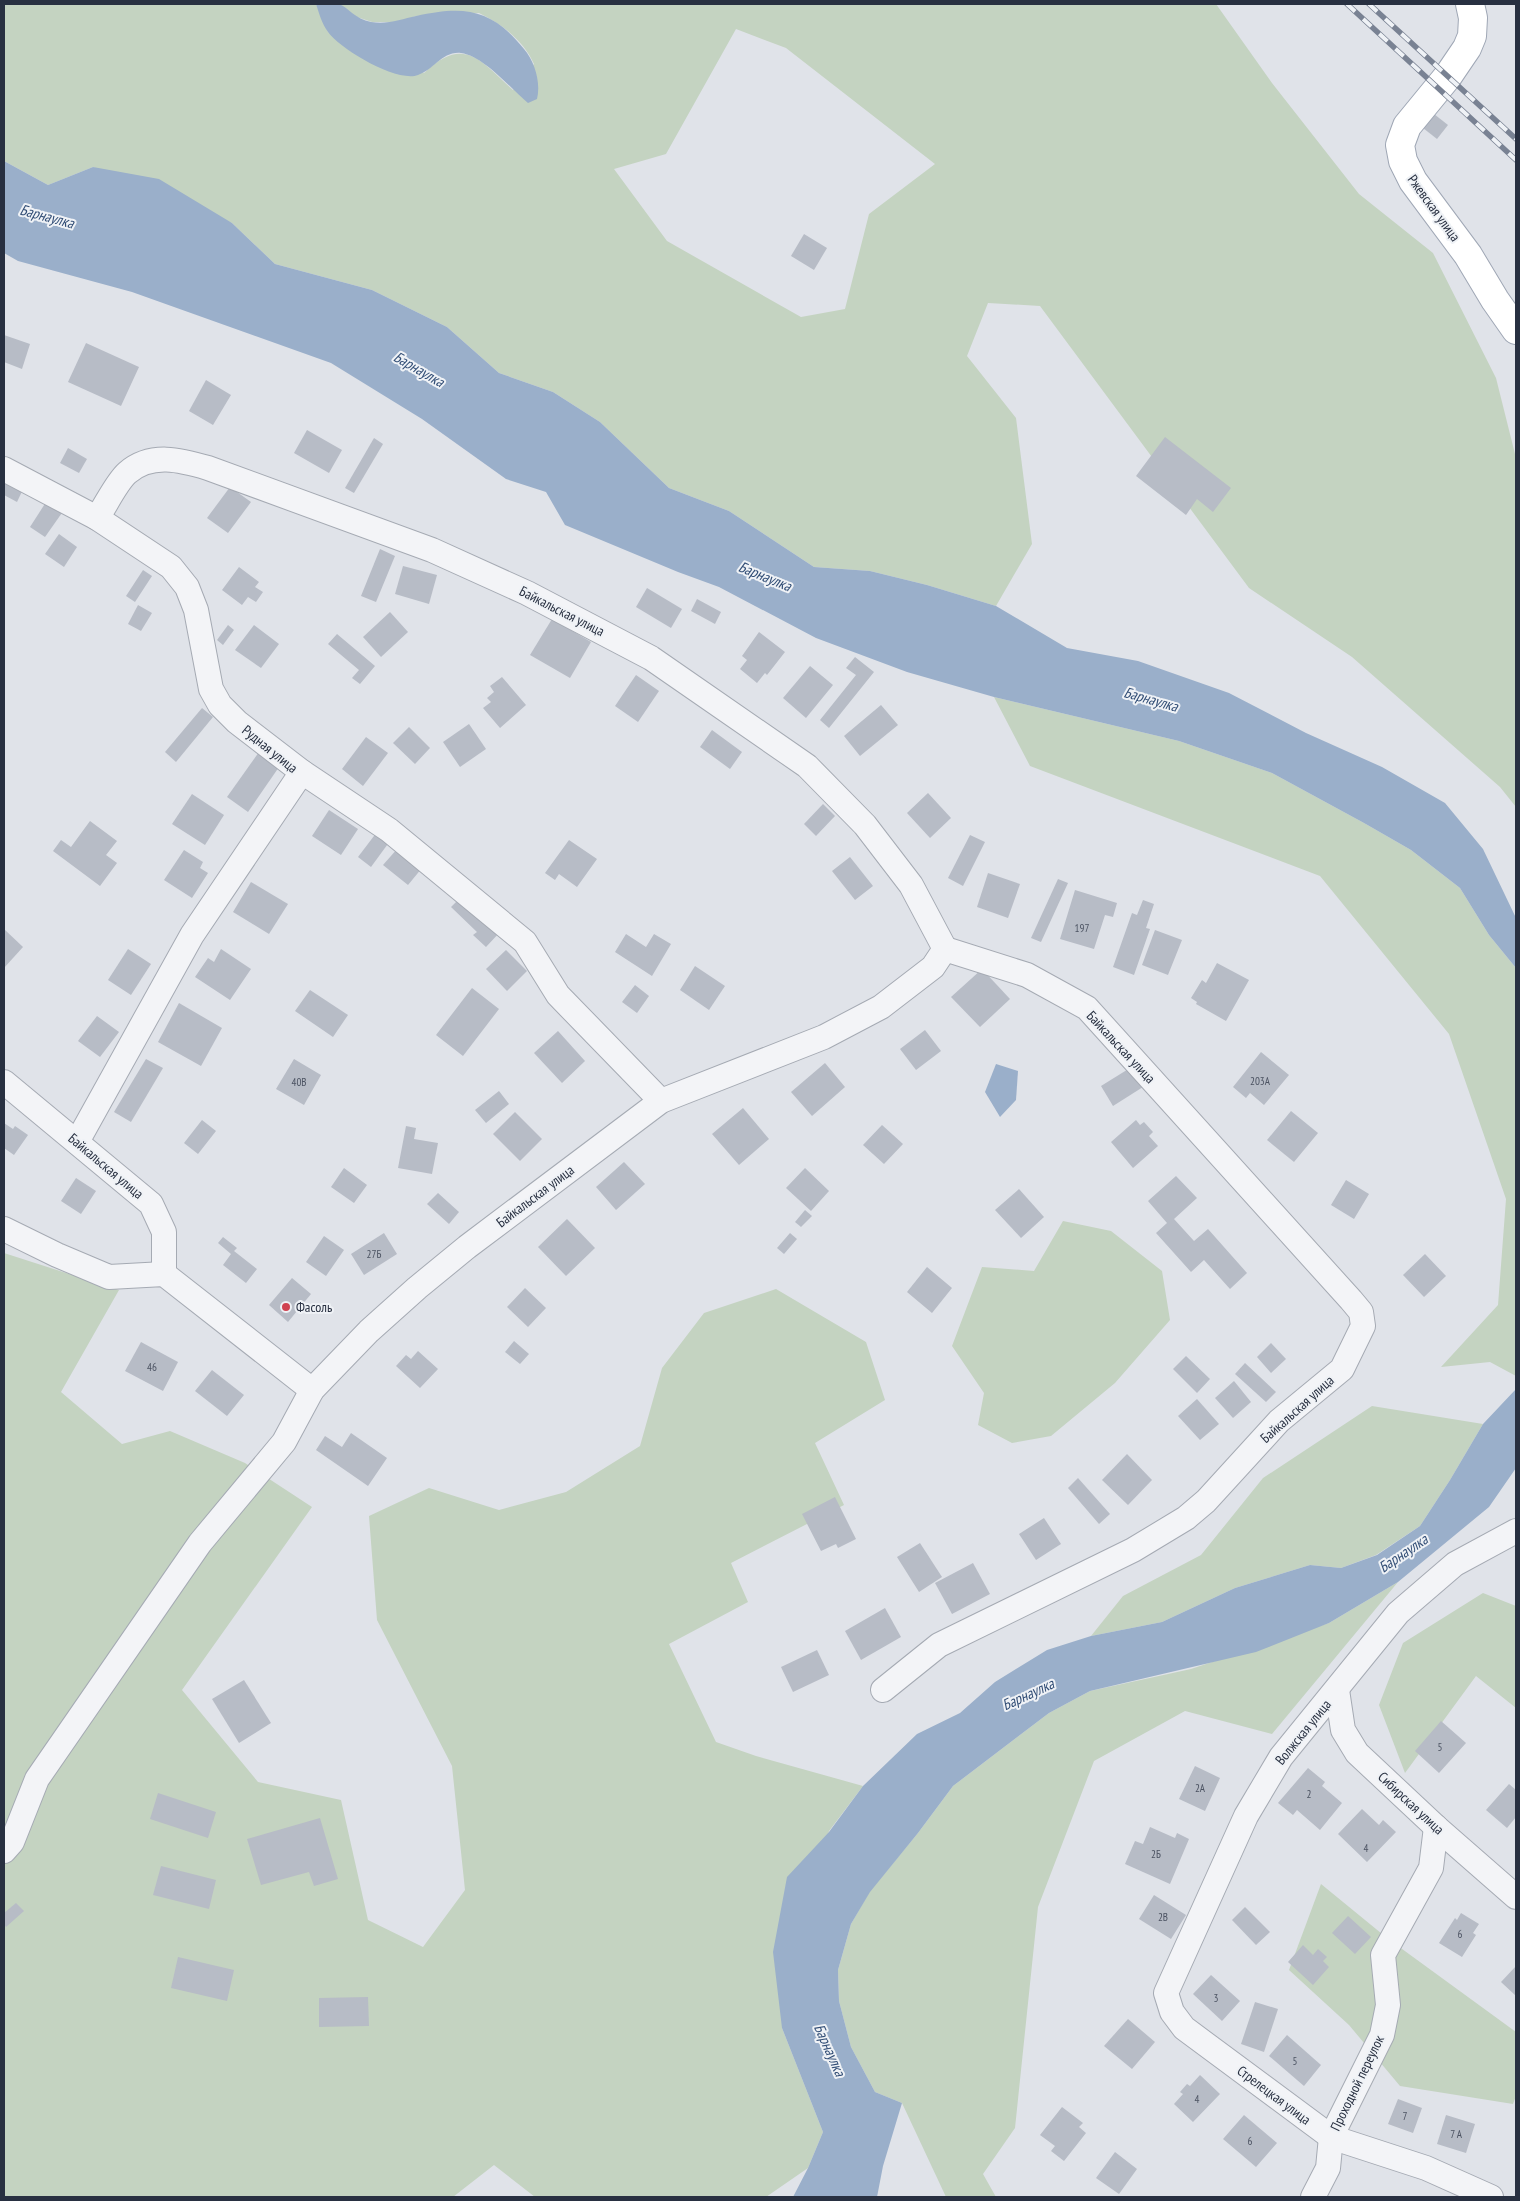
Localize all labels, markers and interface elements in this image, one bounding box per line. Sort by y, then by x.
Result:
street label: Ржевская улица [1404,171,1464,245]
water label: Барнаулка [18,200,77,233]
water label: Барнаулка [390,347,448,391]
water label: Барнаулка [736,557,795,595]
street label: Байкальская улица [517,582,607,640]
water label: Барнаулка [1122,682,1181,716]
street label: Рудная улица [239,721,301,777]
house number: 197 [1075,921,1089,935]
street label: Байкальская улица [1083,1007,1159,1087]
house number: 203А [1250,1074,1271,1088]
house number: 40В [291,1075,307,1089]
street label: Байкальская улица [65,1129,147,1203]
street label: Байкальская улица [492,1161,578,1231]
house number: 27Б [367,1247,382,1261]
place label: Фасоль [296,1298,332,1316]
marker: Фасоль [280,1301,292,1313]
house number: 46 [147,1360,157,1374]
street label: Байкальская улица [1256,1371,1338,1447]
water label: Барнаулка [1375,1529,1432,1576]
water label: Барнаулка [999,1673,1058,1714]
street label: Волжская улица [1271,1696,1335,1768]
house number: 5 [1438,1740,1443,1754]
street label: Сибирская улица [1374,1768,1448,1838]
house number: 2А [1195,1781,1206,1795]
house number: 2 [1307,1787,1312,1801]
house number: 4 [1364,1841,1369,1855]
house number: 2Б [1151,1847,1161,1861]
house number: 2В [1158,1910,1168,1924]
house number: 6 [1458,1927,1463,1941]
house number: 3 [1214,1991,1219,2005]
water label: Барнаулка [810,2021,850,2080]
street label: Проходной переулок [1326,2032,1388,2134]
house number: 5 [1293,2054,1298,2068]
street label: Стрелецкая улица [1234,2061,1314,2129]
house number: 4 [1195,2092,1200,2106]
house number: 7 [1403,2109,1408,2123]
house number: 7 А [1450,2127,1463,2141]
house number: 6 [1248,2134,1253,2148]

